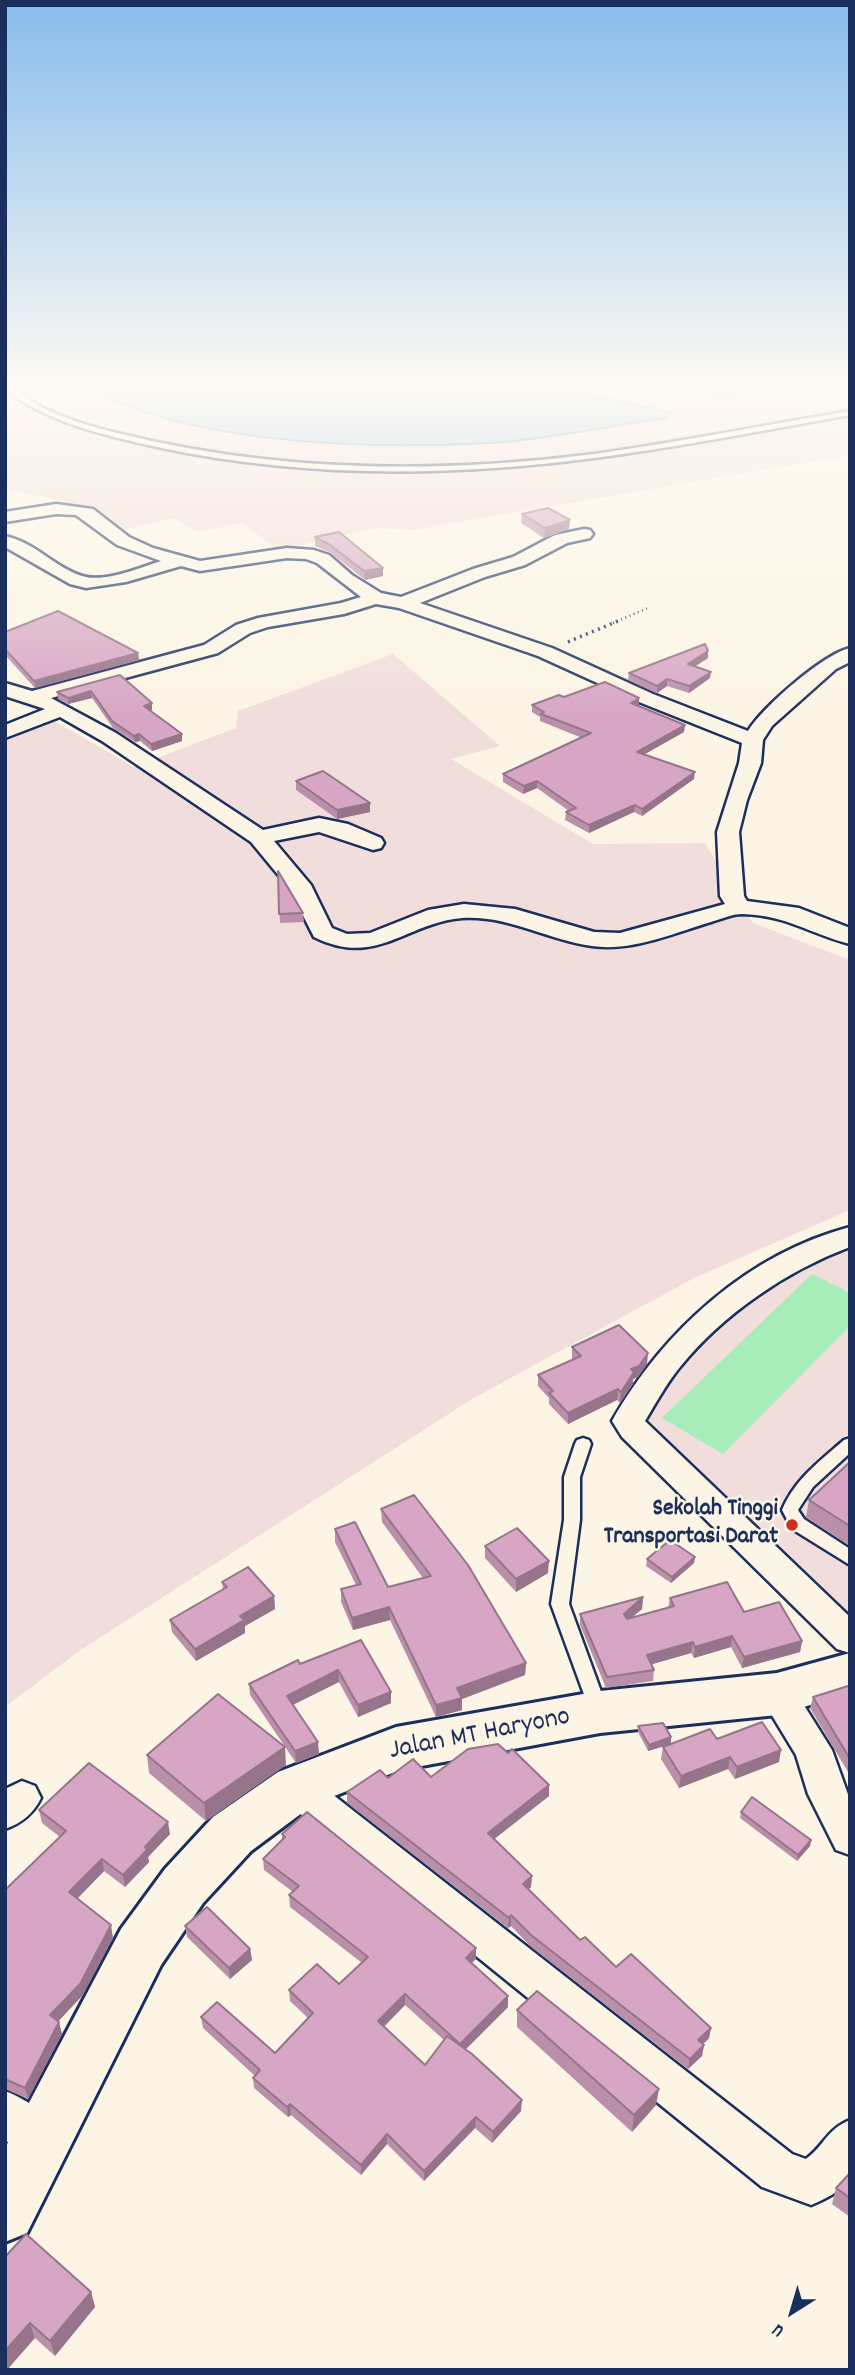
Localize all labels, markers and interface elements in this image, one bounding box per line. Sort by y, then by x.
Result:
place label: Sekolah Tinggi Transportasi Darat [604,1497,778,1553]
marker: Sekolah Tinggi Transportasi Darat [784,1517,800,1533]
street label: Jalan MT Haryono [387,1702,573,1770]
north arrow [757,2277,827,2347]
text: U [767,2316,791,2343]

